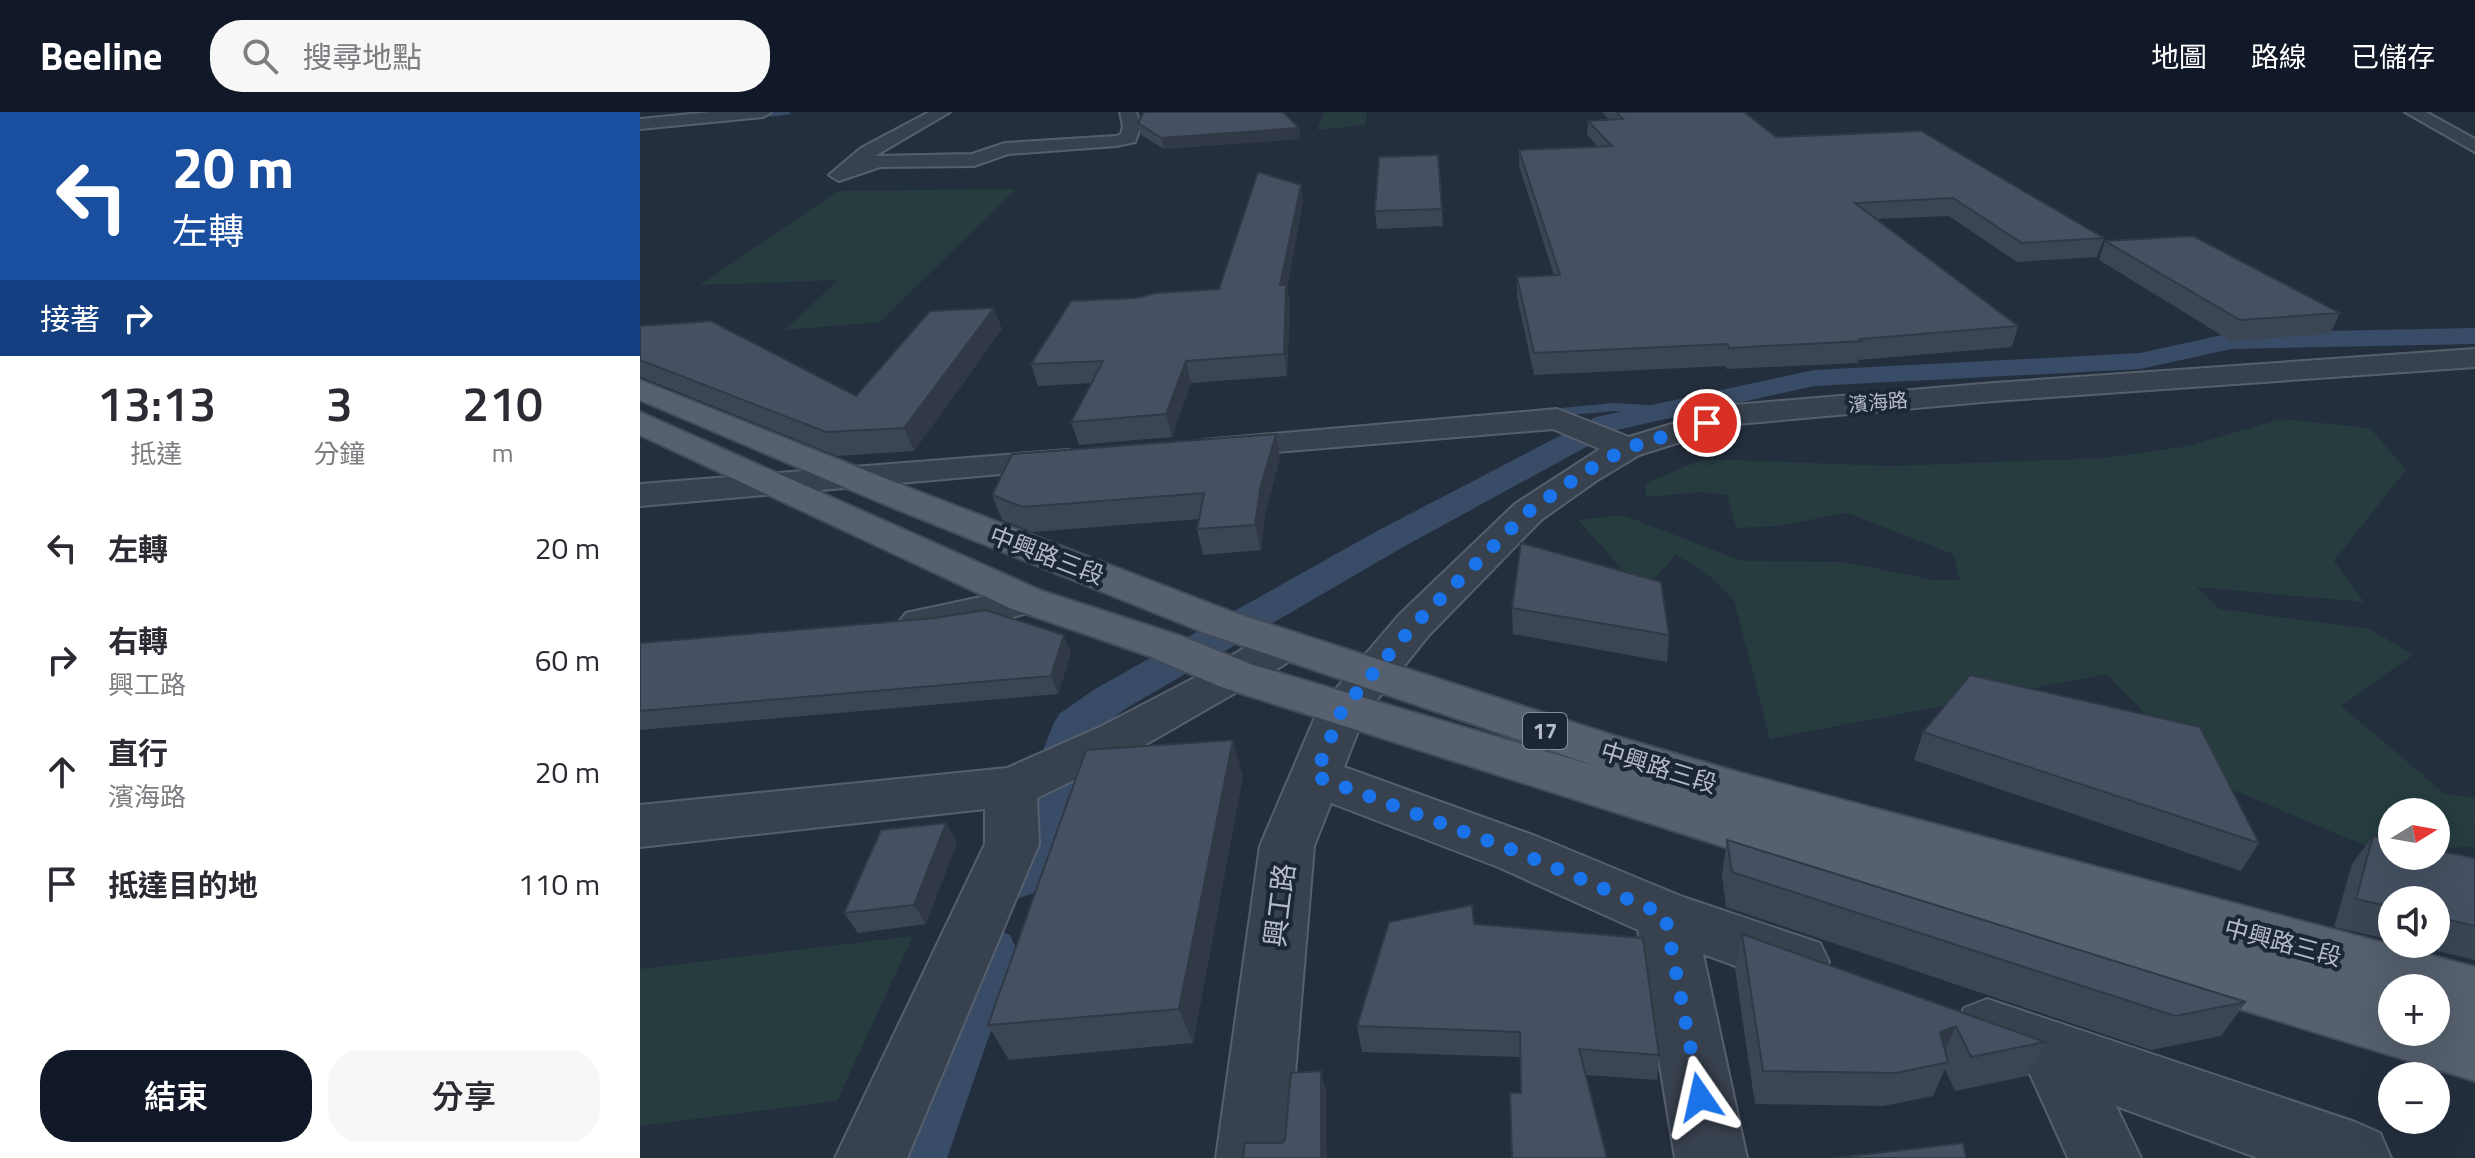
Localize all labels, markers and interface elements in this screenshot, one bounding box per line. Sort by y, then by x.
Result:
search box [210,20,770,92]
text: Beeline [40,27,162,85]
icon: search [238,34,282,78]
text: 搜尋地點 [302,34,422,80]
text: 地圖 [2151,35,2207,78]
text: 路線 [2251,35,2307,78]
text: 已儲存 [2351,35,2435,78]
text: 20 m [172,125,294,210]
icon: left [40,144,144,248]
text: 左轉 [172,203,244,258]
text: 接著 [40,296,100,342]
icon: right [116,296,160,340]
text: 13:13 [97,367,216,440]
text: 3 [326,367,353,440]
text: 210 [462,367,543,440]
street label: 濱海路 [1847,384,1909,420]
pin [1673,389,1741,457]
icon: arrive [1685,401,1729,445]
text: m [492,433,513,472]
text: 抵達 [131,434,183,473]
text: 分鐘 [313,434,365,473]
street label: 中興路三段 [985,517,1109,593]
text: 20 m [535,525,600,571]
icon: left [40,526,84,570]
text: 左轉 [108,526,168,572]
text: 右轉 [108,618,168,664]
text: 60 m [535,637,600,683]
icon: right [40,638,84,682]
text: 興工路 [108,665,186,704]
road number: 17 [1523,713,1567,749]
text: 直行 [108,730,168,776]
street label: 中興路三段 [1596,732,1722,802]
text: 20 m [535,749,600,795]
icon: ahead [40,750,84,794]
text: 濱海路 [108,777,186,816]
north arrow [2378,798,2450,870]
map controls [2378,798,2450,1134]
text: 110 m [518,861,600,907]
street label: 興工路 [1253,861,1305,949]
icon: arrive [40,862,84,906]
text: 抵達目的地 [108,862,258,908]
button: sound [2378,886,2450,958]
street label: 中興路三段 [2220,909,2346,975]
button: + [2378,974,2450,1046]
button: 結束 [40,1050,312,1142]
button: 分享 [328,1050,600,1142]
position arrow [1658,1055,1742,1139]
button: − [2378,1062,2450,1134]

